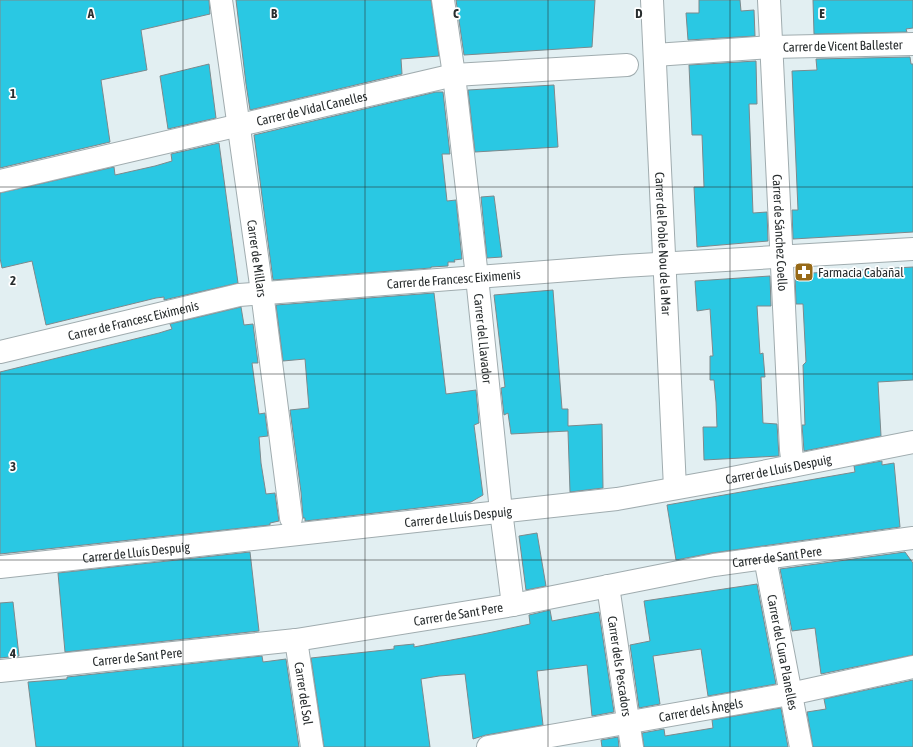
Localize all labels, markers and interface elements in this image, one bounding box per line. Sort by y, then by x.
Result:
text: A [87,6,95,21]
text: B [271,6,278,21]
text: C [453,6,459,21]
text: D [635,6,643,21]
text: E [819,6,825,21]
street label: Carrer de Vicent Ballester [783,37,903,54]
text: 1 [10,86,16,101]
street label: Carrer de Vidal Canelles [255,88,369,128]
street label: Carrer del Poble Nou de la Mar [653,172,674,316]
street label: Carrer de Sánchez Coello [770,174,791,292]
street label: Carrer de Millars [244,219,270,298]
pharmacy icon: Farmacia Cabañal [793,261,815,283]
place label: Farmacia Cabañal [818,265,904,280]
street label: Carrer de Francesc Eiximenis [386,266,521,291]
text: 2 [10,273,16,288]
street label: Carrer del Llavador [471,293,495,384]
street label: Carrer de Francesc Eiximenis [66,297,200,343]
street label: Carrer de Lluís Despuig [724,451,833,487]
text: 3 [10,459,16,474]
street label: Carrer de Lluís Despuig [404,503,513,530]
street label: Carrer de Lluís Despuig [82,539,191,565]
street label: Carrer de Sant Pere [731,543,823,570]
street label: Carrer del Cura Planelles [765,593,801,712]
street label: Carrer de Sant Pere [413,599,504,628]
street label: Carrer dels Pescadors [605,615,635,718]
street label: Carrer de Sant Pere [92,644,183,669]
text: 4 [9,646,16,661]
street label: Carrer del Sol [292,661,316,726]
street label: Carrer dels Àngels [658,695,744,724]

